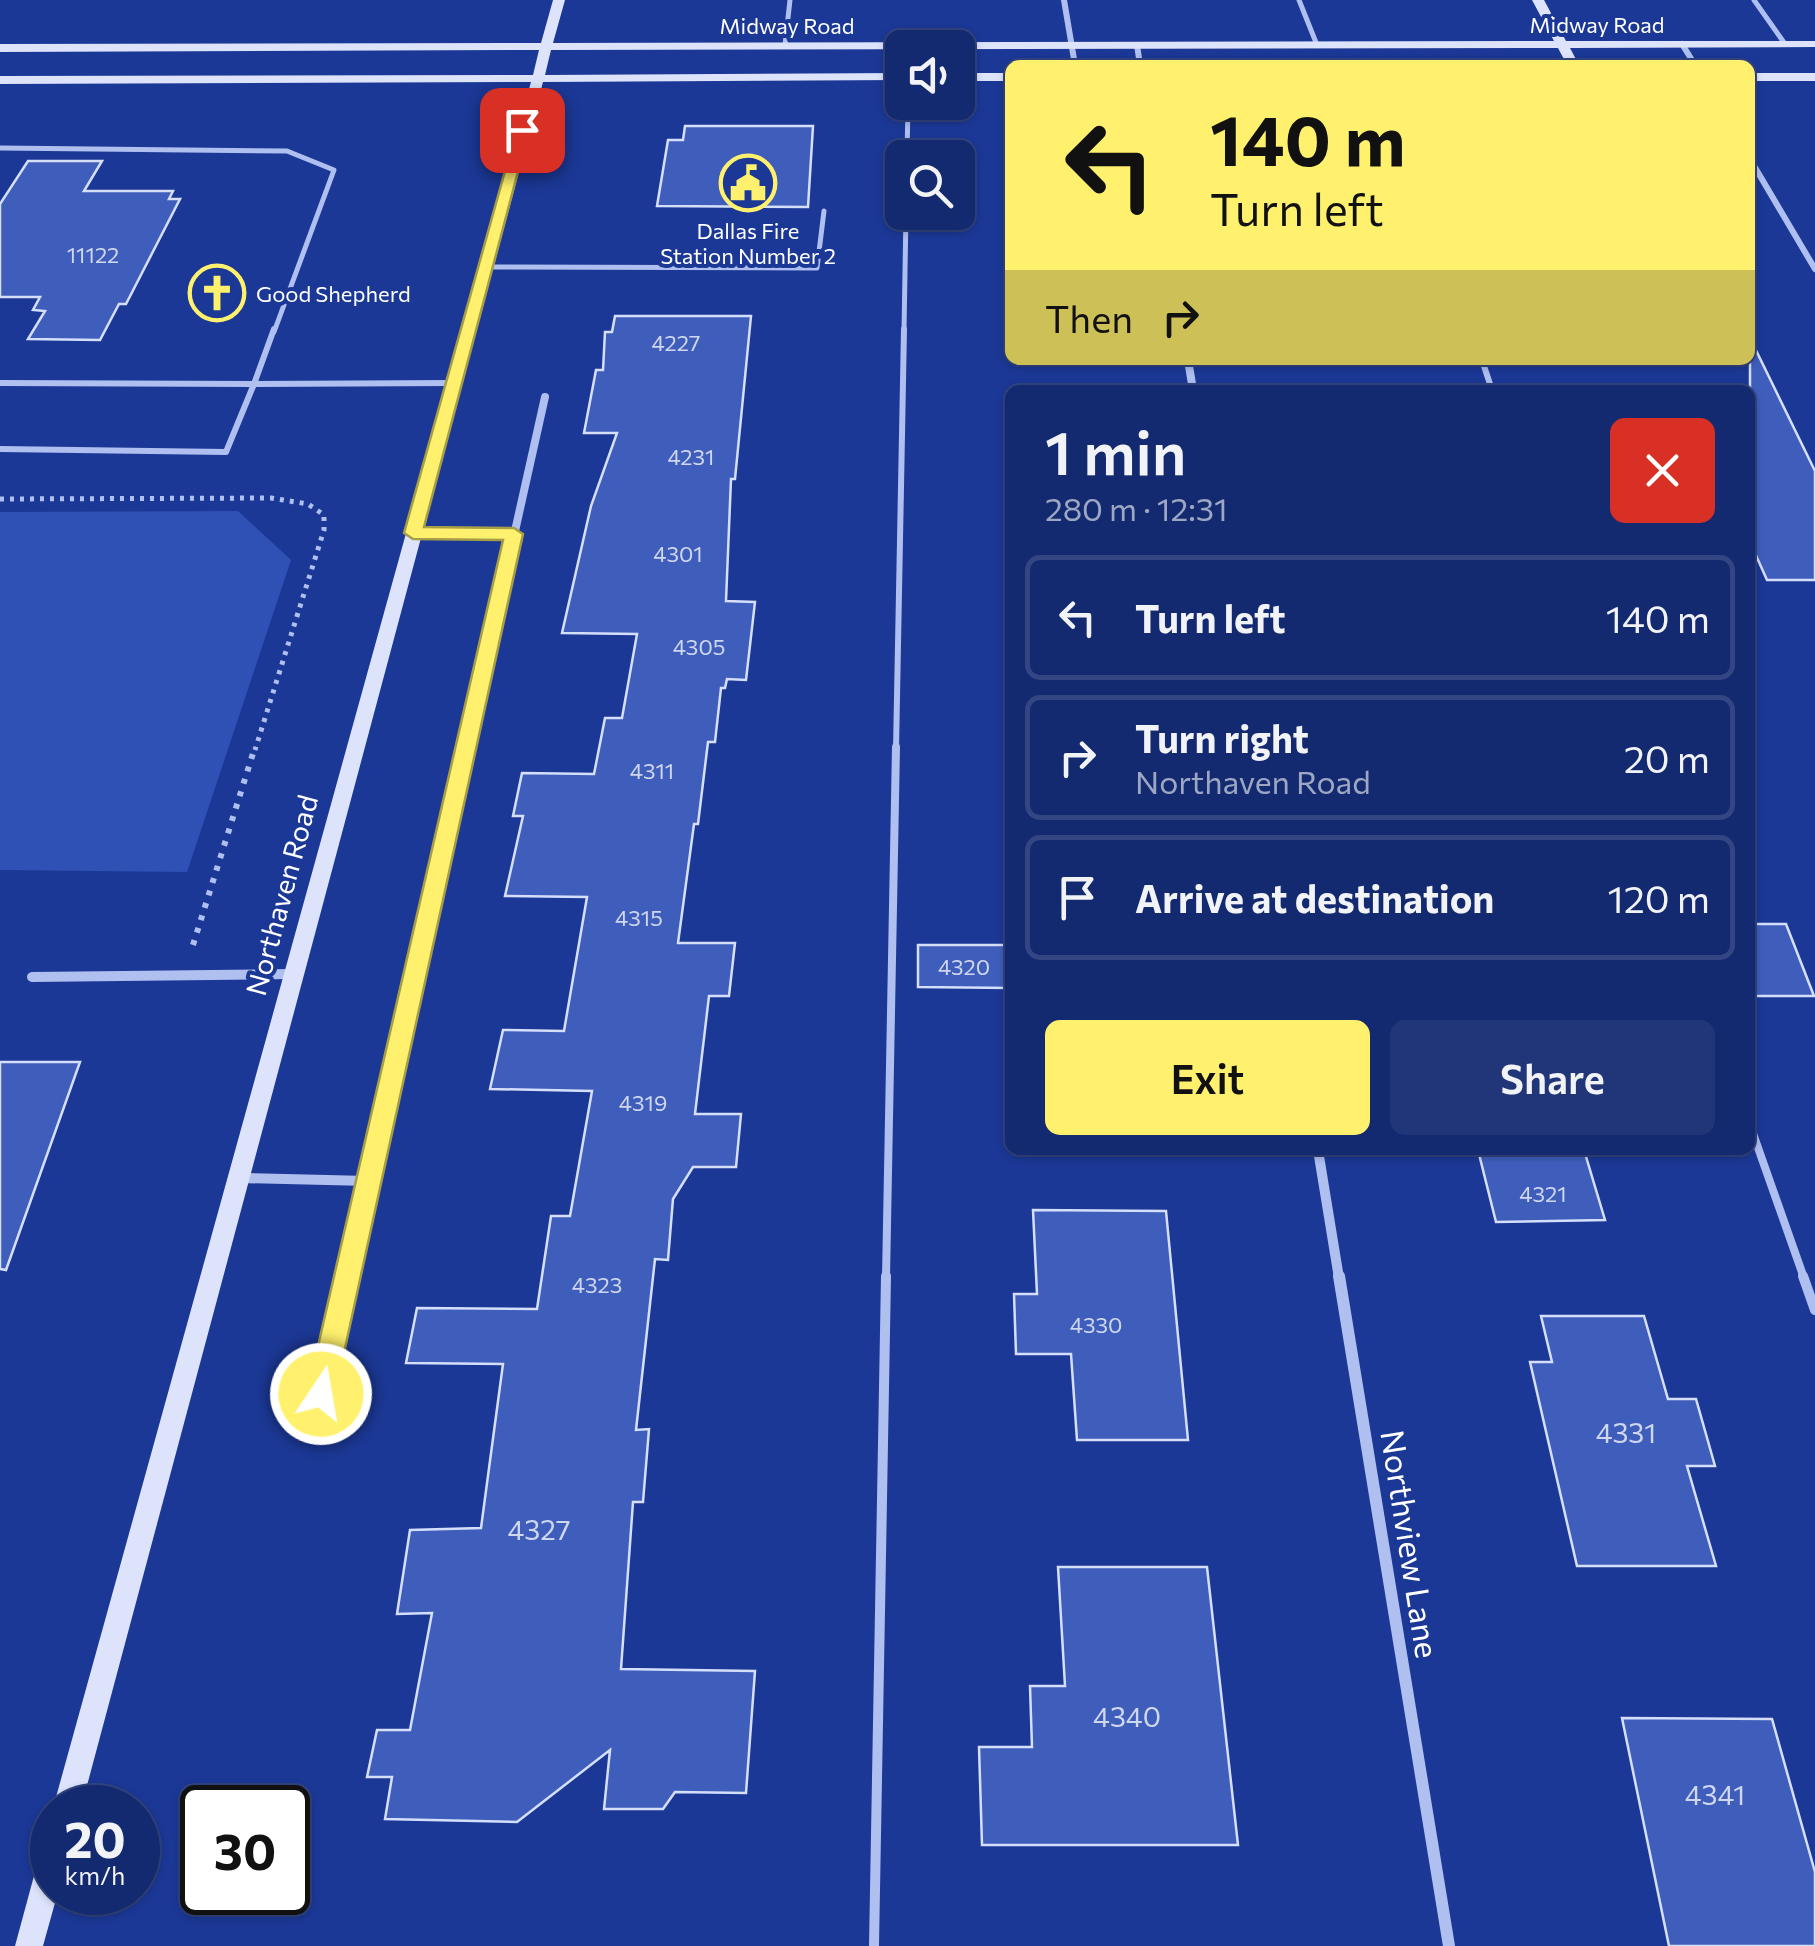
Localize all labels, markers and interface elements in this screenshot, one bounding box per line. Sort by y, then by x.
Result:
street label: Midway Road [1529,11,1665,38]
street label: Midway Road [719,12,855,39]
map controls [885,30,975,230]
button: sound [885,30,975,120]
pin [480,88,565,173]
text: 140 m [1210,95,1406,180]
icon: left [1045,100,1175,230]
icon: arrive [495,103,550,158]
button: search [885,140,975,230]
public building icon: Dallas Fire Station Number 2 [718,153,778,213]
text: Turn left [1210,180,1384,235]
place label: Dallas Fire Station Number 2 [660,217,836,269]
house number: 11122 [67,241,119,268]
church icon: Good Shepherd [187,263,247,323]
place label: Good Shepherd [256,280,411,307]
icon: right [1153,290,1208,345]
text: Then [1045,294,1133,341]
house number: 4227 [652,329,700,356]
text: 1 min [1045,414,1186,487]
button: close [1610,418,1715,523]
house number: 4231 [667,443,715,470]
text: 280 m · 12:31 [1045,488,1228,528]
house number: 4301 [653,540,703,567]
icon: left [1050,590,1105,645]
text: Turn left [1135,594,1286,641]
text: 140 m [1606,594,1710,641]
house number: 4305 [673,633,725,660]
text: Turn right [1135,714,1309,761]
icon: right [1050,730,1105,785]
text: 20 m [1624,734,1710,781]
house number: 4311 [630,757,674,784]
text: Northaven Road [1135,761,1371,801]
street label: Northaven Road [238,791,324,999]
icon: arrive [1050,870,1105,925]
text: Arrive at destination [1135,874,1494,921]
text: 120 m [1608,874,1710,921]
house number: 4315 [615,904,663,931]
house number: 4320 [938,953,990,980]
button: Exit [1045,1020,1370,1135]
button: Share [1390,1020,1715,1135]
house number: 4319 [619,1089,667,1116]
house number: 4321 [1519,1180,1567,1207]
house number: 4323 [572,1271,622,1298]
house number: 4330 [1070,1311,1122,1338]
position arrow [269,1342,373,1446]
house number: 4331 [1596,1415,1656,1449]
street label: Northview Lane [1373,1427,1449,1661]
house number: 4327 [508,1512,570,1546]
house number: 4340 [1093,1699,1161,1733]
house number: 4341 [1685,1777,1745,1811]
speed limit sign: 30 [180,1785,310,1915]
text: 20 [64,1807,126,1868]
text: km/h [65,1860,125,1890]

